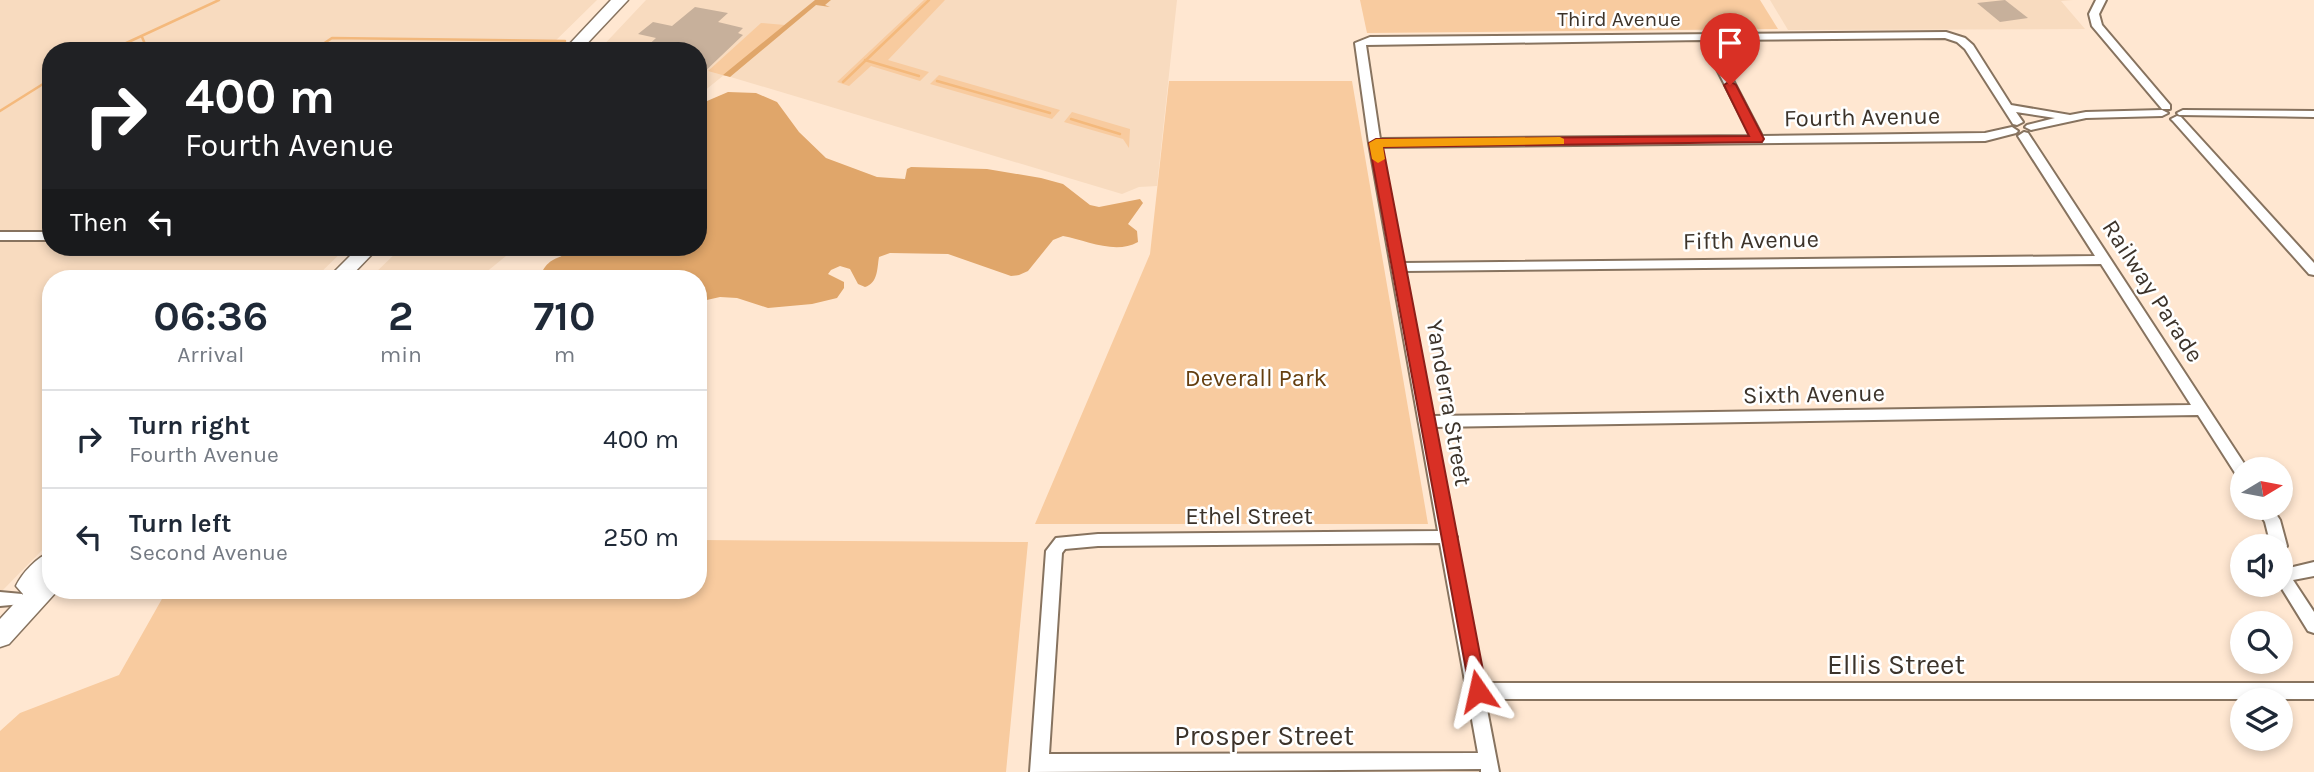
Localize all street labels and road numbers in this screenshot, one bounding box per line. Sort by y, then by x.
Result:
street label: Third Avenue [1557,7,1681,31]
street label: Fourth Avenue [1784,102,1940,132]
street label: Railway Parade [2097,215,2209,367]
street label: Fifth Avenue [1683,225,1819,255]
street label: Yanderra Street [1421,318,1477,488]
street label: Sixth Avenue [1743,379,1885,409]
street label: Ethel Street [1185,502,1313,530]
street label: Ellis Street [1827,648,1965,681]
street label: Prosper Street [1174,719,1354,752]

